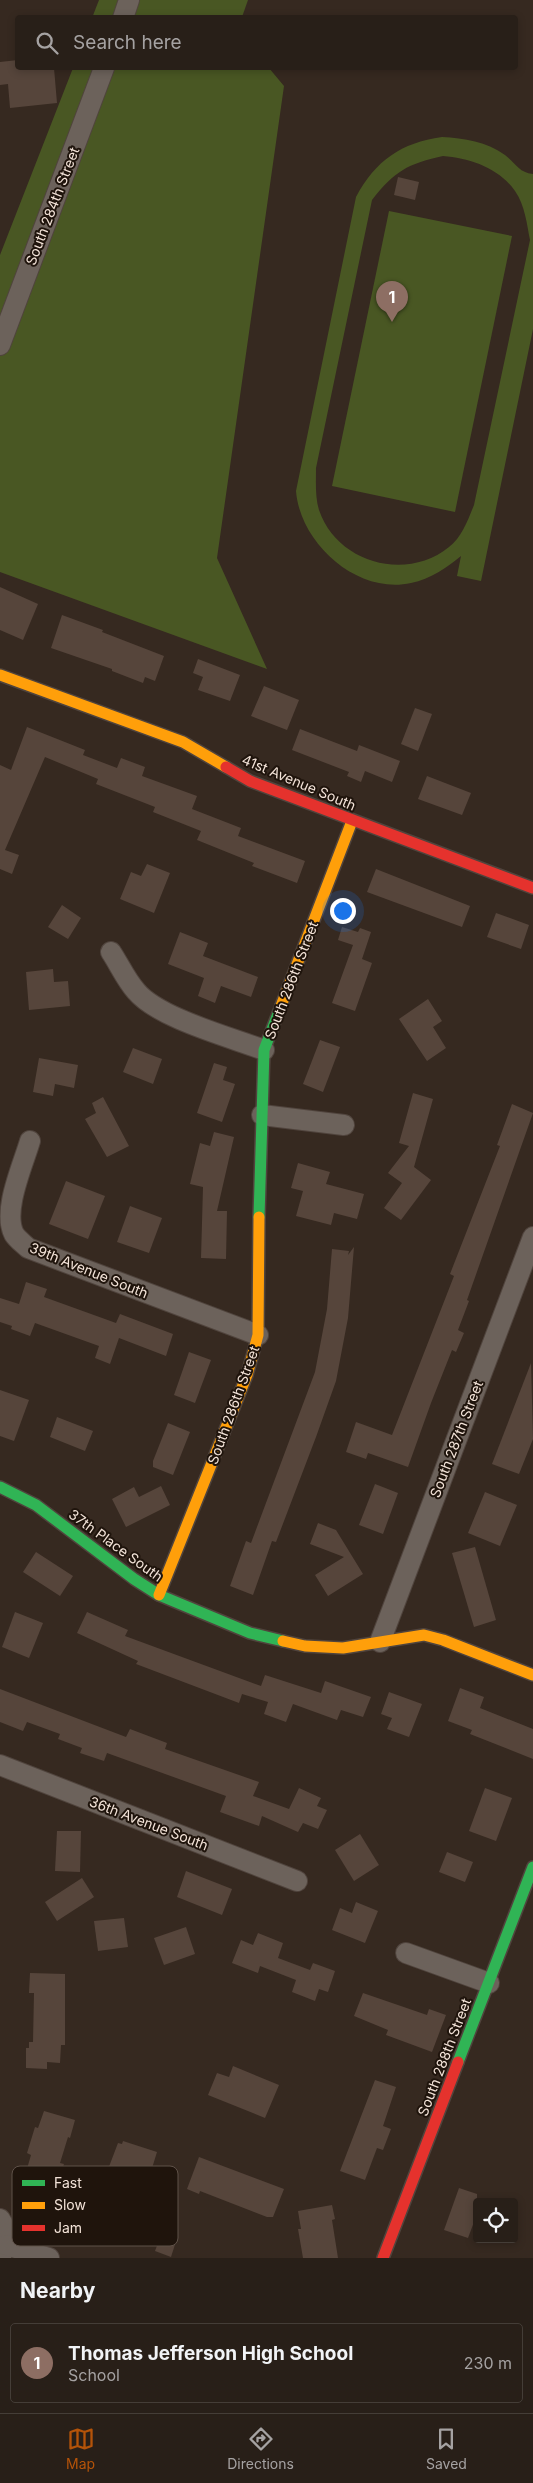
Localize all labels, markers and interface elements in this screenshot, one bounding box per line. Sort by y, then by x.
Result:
search box [15,15,518,70]
icon: search [33,29,61,57]
text: Search here [73,31,182,54]
street label: South 284th Street [22,144,82,267]
pin: 1 [376,281,408,322]
street label: 41st Avenue South [240,750,358,814]
your location [330,898,356,924]
street label: South 286th Street [261,918,321,1041]
street label: 39th Avenue South [27,1239,151,1301]
street label: South 286th Street [204,1343,262,1466]
street label: South 287th Street [426,1378,486,1500]
street label: 37th Place South [66,1505,166,1585]
street label: 36th Avenue South [87,1793,211,1853]
street label: South 288th Street [414,1995,474,2118]
legend [12,2166,178,2246]
text: Fast [54,2174,82,2191]
text: Slow [54,2196,86,2213]
map controls [473,2198,518,2243]
button: locate [473,2198,518,2243]
text: Jam [54,2219,82,2236]
text: Nearby [20,2278,95,2303]
text: Thomas Jefferson High School [68,2342,353,2365]
text: 1 [34,2353,40,2373]
text: 230 m [464,2353,512,2373]
text: School [68,2365,120,2385]
tab: Map [66,2425,95,2472]
tab: Directions [227,2425,294,2472]
tab: Saved [426,2425,467,2472]

